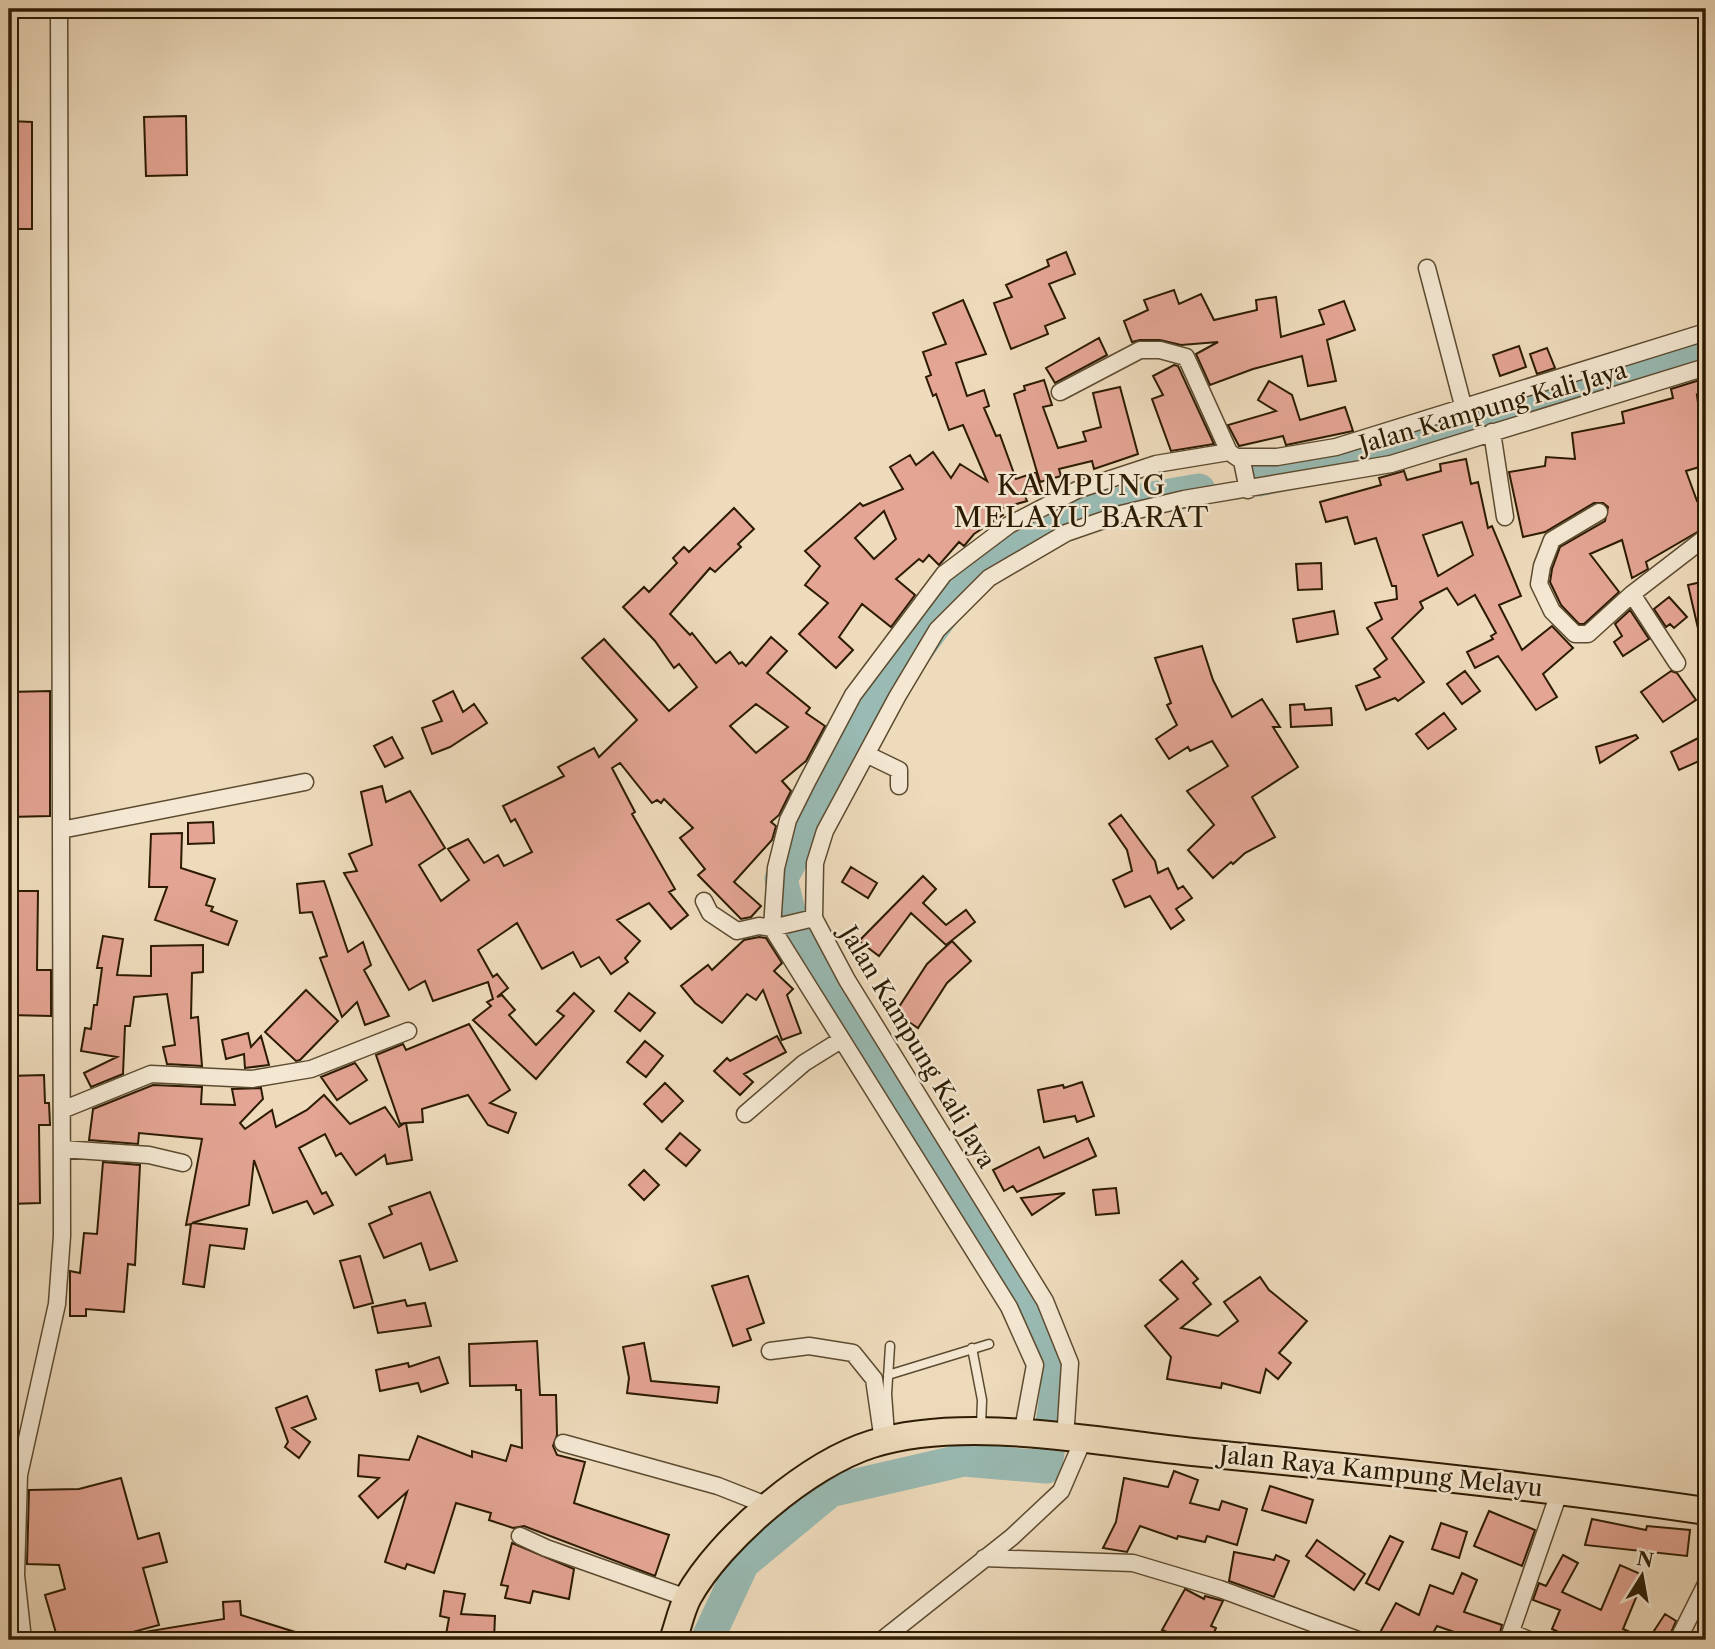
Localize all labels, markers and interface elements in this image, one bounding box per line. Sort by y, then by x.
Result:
street label: Jalan Kampung Kali Jaya [1352,355,1631,460]
district label: KAMPUNG MELAYU BARAT [953,468,1211,534]
street label: Jalan Kampung Kali Jaya [832,917,1002,1174]
street label: Jalan Raya Kampung Melayu [1214,1439,1544,1502]
north arrow [1606,1540,1676,1610]
text: N [1635,1547,1655,1573]

